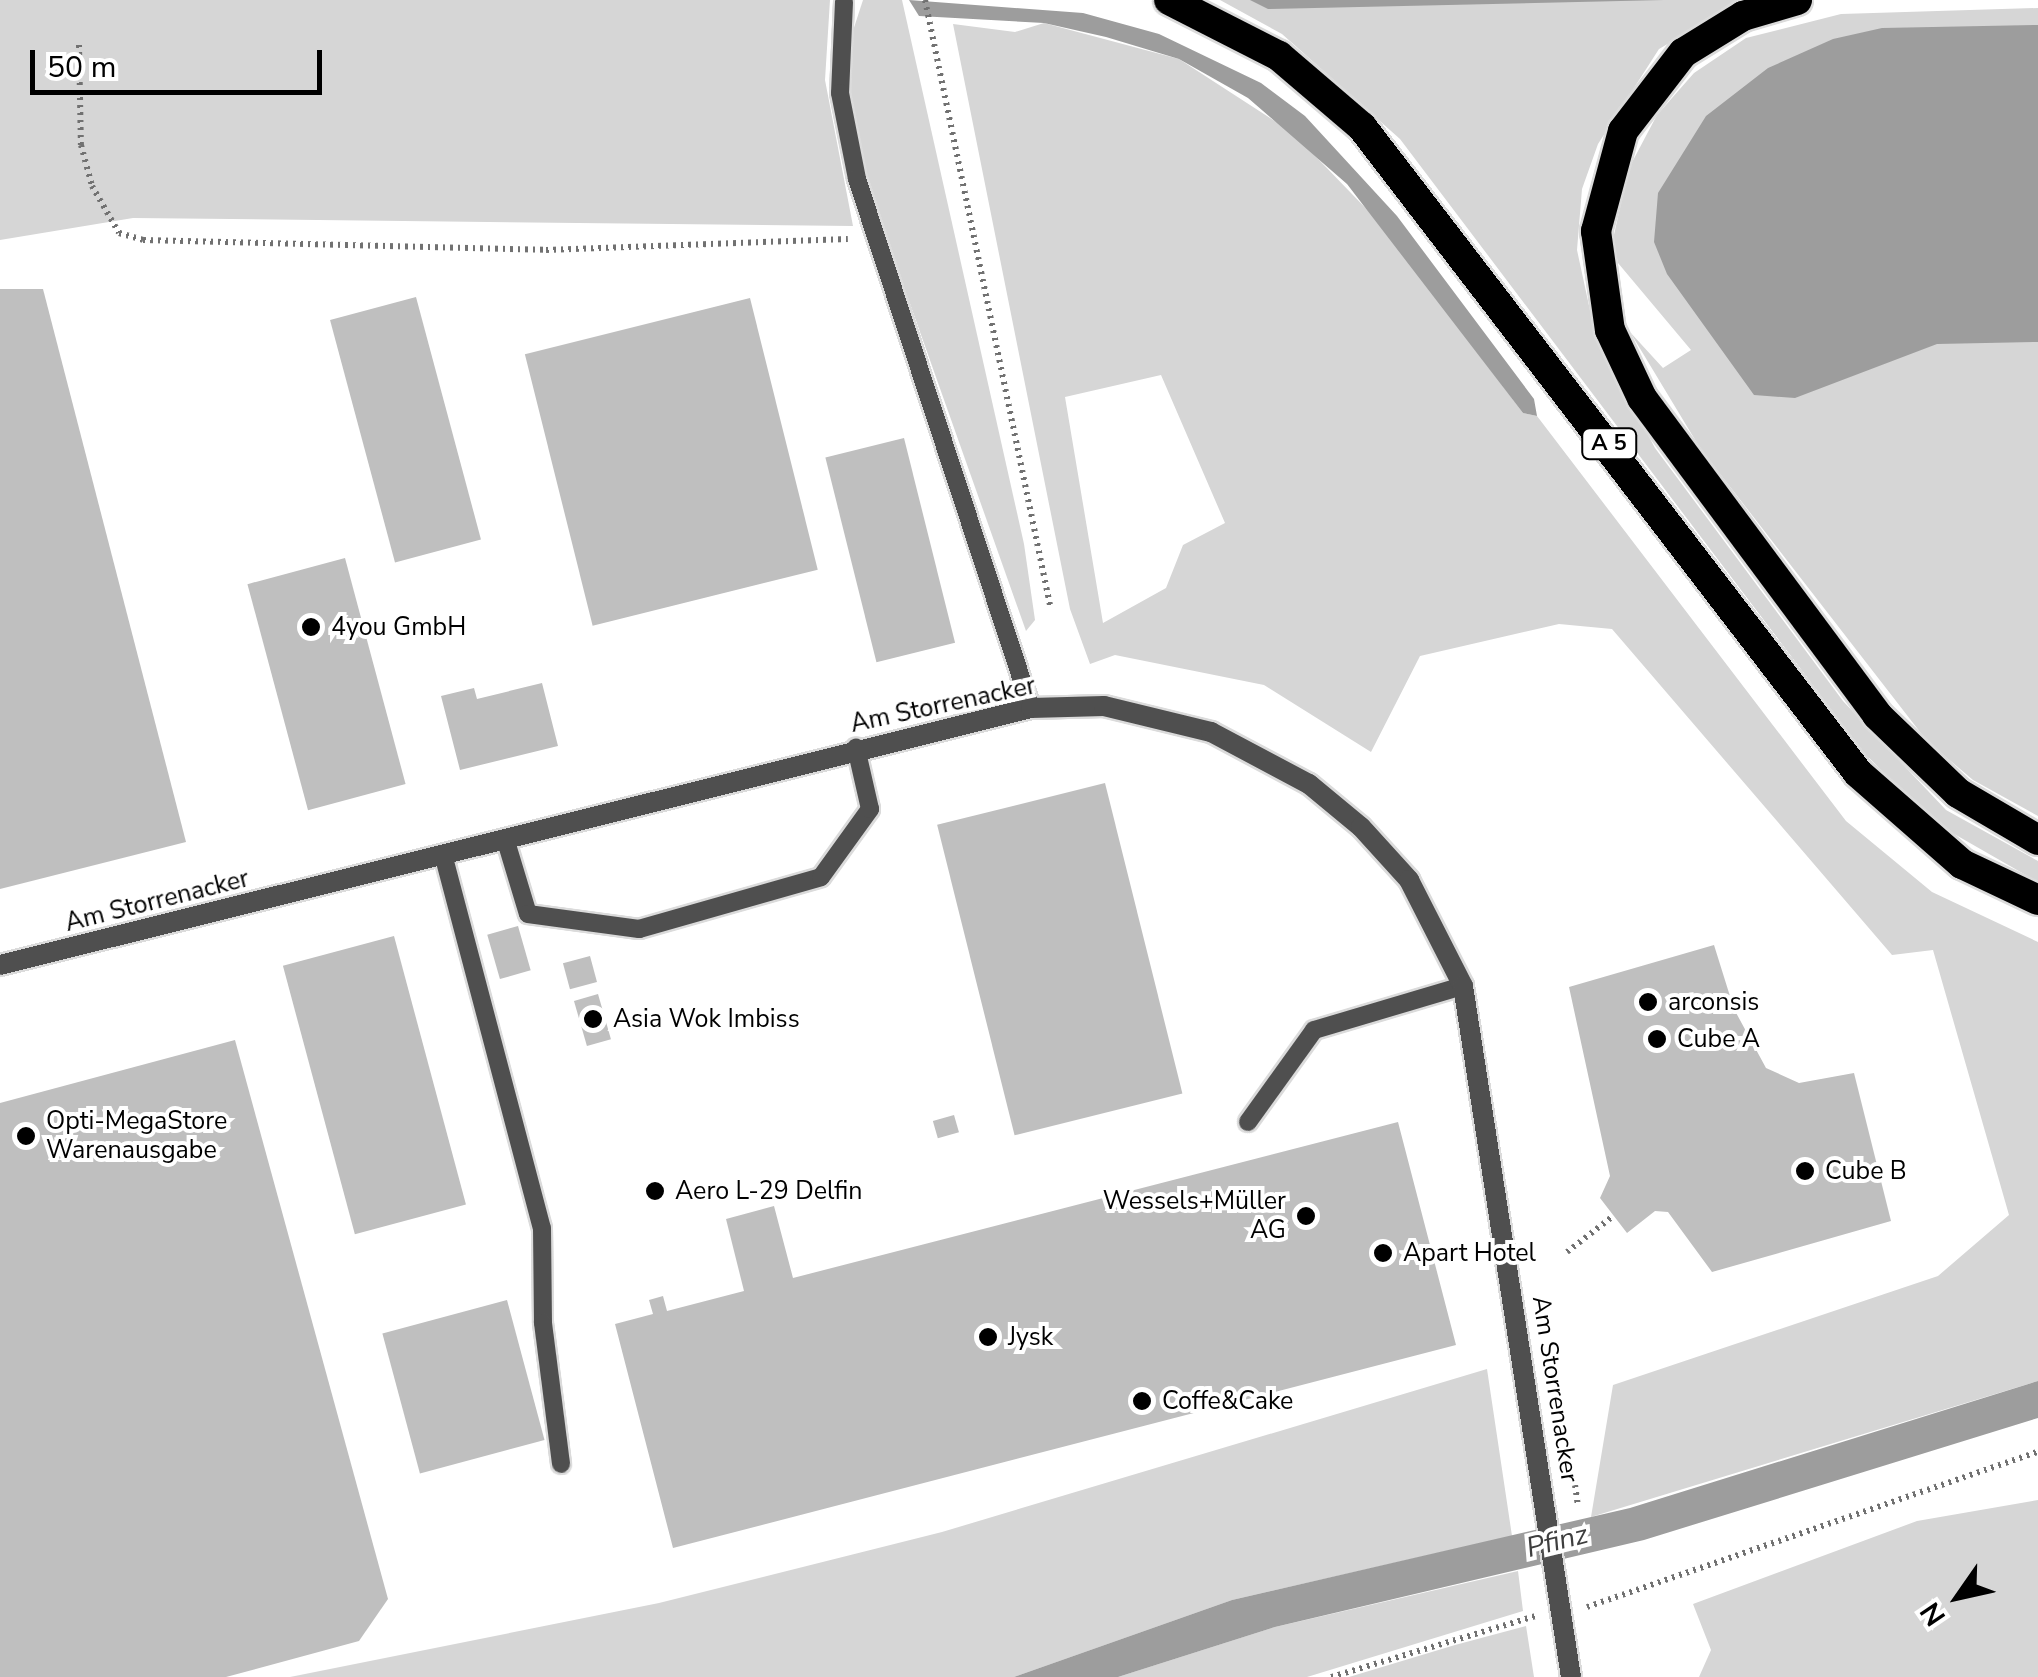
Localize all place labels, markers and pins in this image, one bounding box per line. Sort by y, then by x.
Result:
place label: 4you GmbH [331,612,466,642]
marker: 4you GmbH [300,616,322,638]
place label: arconsis [1668,987,1759,1017]
marker: arconsis [1637,991,1659,1013]
place label: Asia Wok Imbiss [613,1004,800,1034]
marker: Asia Wok Imbiss [582,1008,604,1030]
place label: Cube A [1677,1024,1760,1054]
marker: Cube A [1646,1028,1668,1050]
place label: Opti-MegaStore Warenausgabe [46,1107,227,1166]
marker: Opti-MegaStore Warenausgabe [15,1125,37,1147]
place label: Cube B [1825,1156,1907,1186]
marker: Cube B [1794,1160,1816,1182]
place label: Aero L-29 Delfin [675,1176,862,1206]
marker: Aero L-29 Delfin [644,1180,666,1202]
place label: Wessels+Müller AG [1103,1187,1286,1246]
marker: Wessels+Müller AG [1295,1205,1317,1227]
place label: Apart Hotel [1403,1238,1536,1268]
marker: Apart Hotel [1372,1242,1394,1264]
place label: Jysk [1008,1322,1053,1352]
marker: Jysk [977,1326,999,1348]
place label: Coffe&Cake [1162,1386,1293,1416]
marker: Coffe&Cake [1131,1390,1153,1412]

